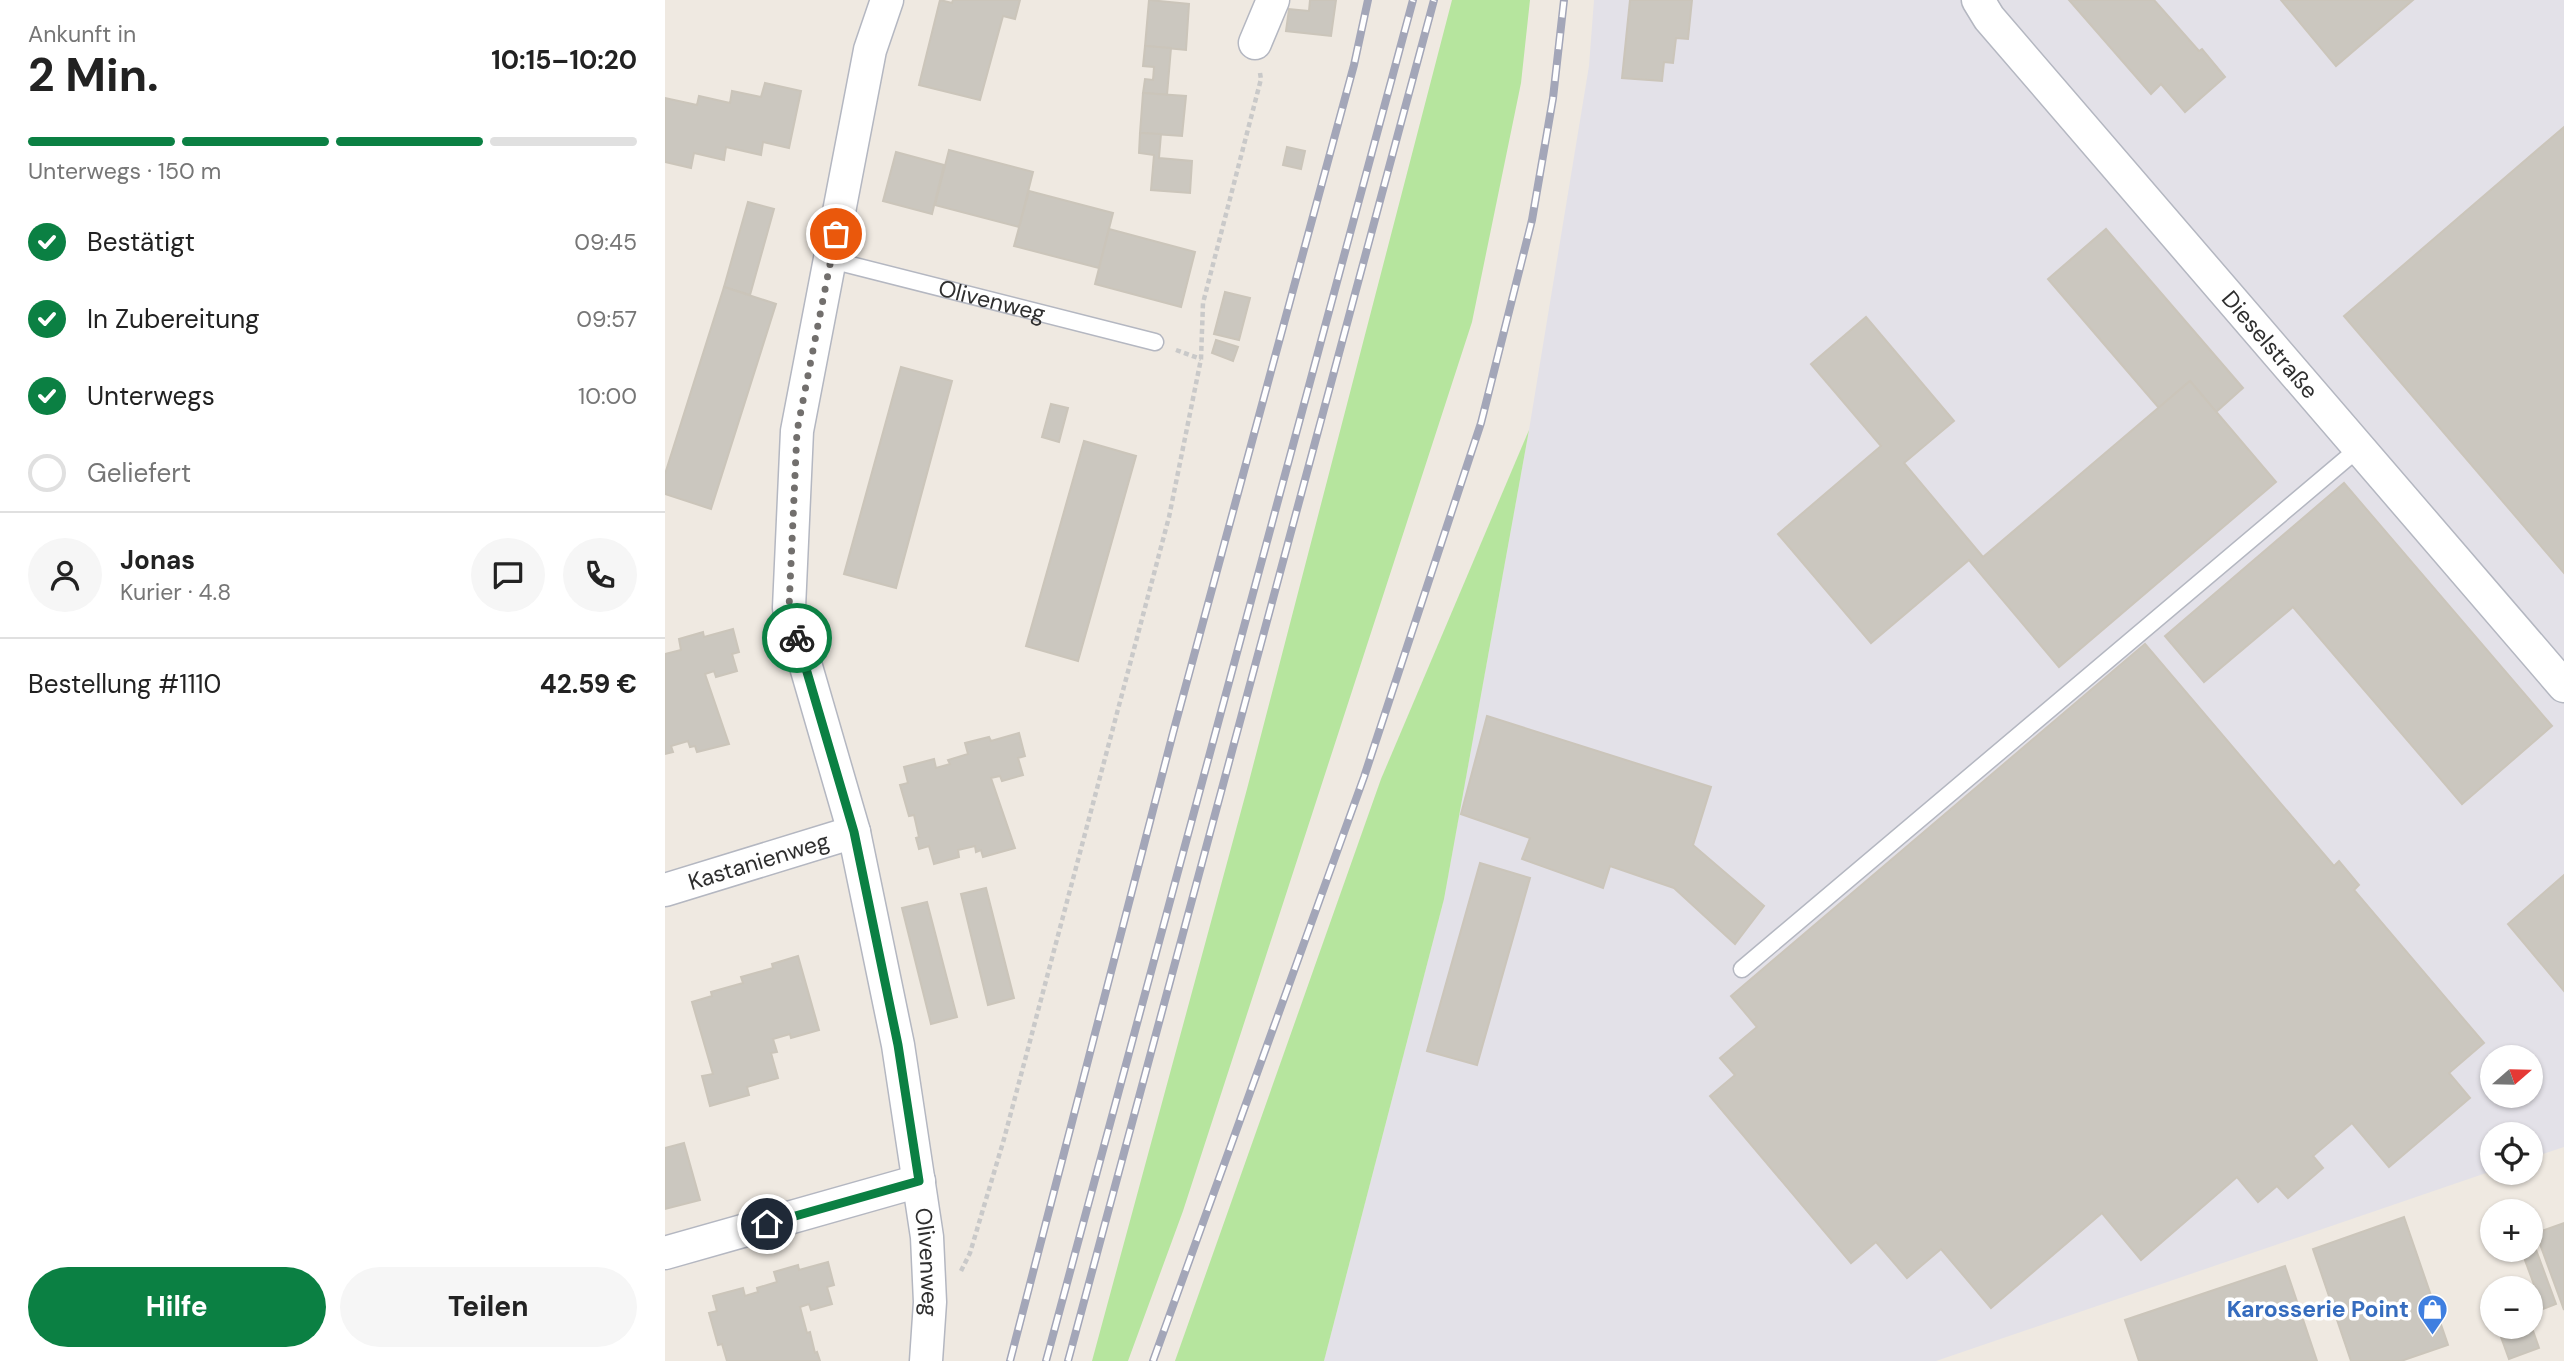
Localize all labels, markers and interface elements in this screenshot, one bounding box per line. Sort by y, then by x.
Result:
text: Ankunft in [28,19,136,49]
text: 10:15–10:20 [491,43,637,77]
text: 2 Min. [28,45,159,105]
text: Unterwegs · 150 m [28,156,221,186]
pin [806,204,866,264]
icon: bag [817,215,855,253]
icon: check [28,223,66,261]
text: Bestätigt [87,225,195,259]
text: 09:45 [574,227,637,257]
street label: Olivenweg [935,273,1049,329]
street label: Dieselstraße [2215,284,2325,405]
icon: check [28,300,66,338]
text: In Zubereitung [87,302,260,336]
text: 09:57 [576,304,637,334]
icon: check [28,377,66,415]
text: Unterwegs [87,379,215,413]
text: 10:00 [578,381,637,411]
text: Geliefert [87,456,191,490]
button: person [28,538,102,612]
button: chat [471,538,545,612]
button: phone [563,538,637,612]
text: Jonas [120,543,195,577]
text: Kurier · 4.8 [120,577,231,607]
courier [762,603,832,673]
icon: bike [778,619,816,657]
text: Bestellung #1110 [28,667,221,701]
text: 42.59 € [540,667,637,701]
street label: Kastanienweg [684,825,833,897]
north arrow [2480,1045,2543,1108]
map controls [2480,1045,2543,1339]
button: locate [2480,1122,2543,1185]
pin [737,1194,797,1254]
button: + [2480,1199,2543,1262]
icon: home [748,1205,786,1243]
street label: Olivenweg [908,1206,945,1318]
button: Hilfe [28,1267,326,1347]
button: Teilen [340,1267,637,1347]
button: − [2480,1276,2543,1339]
shop icon: Karosserie Point [2415,1292,2449,1336]
place label: Karosserie Point [2227,1294,2409,1324]

